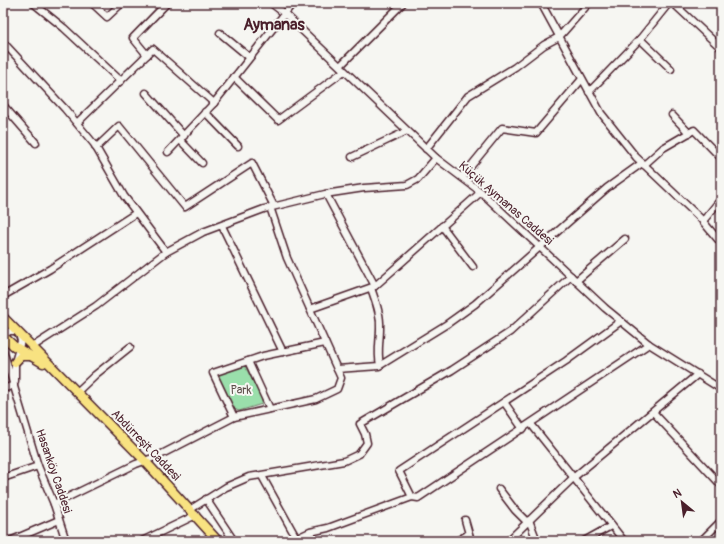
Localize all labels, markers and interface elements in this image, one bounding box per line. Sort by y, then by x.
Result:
district label: Aymanas [243,15,306,35]
street label: Küçük Aymanas Caddesi [455,158,556,249]
park label: Park [230,383,252,398]
street label: Abdürreşit Caddesi [108,407,183,484]
street label: Hasanköy Caddesi [32,427,75,515]
north arrow [662,482,702,522]
text: N [671,486,684,501]

